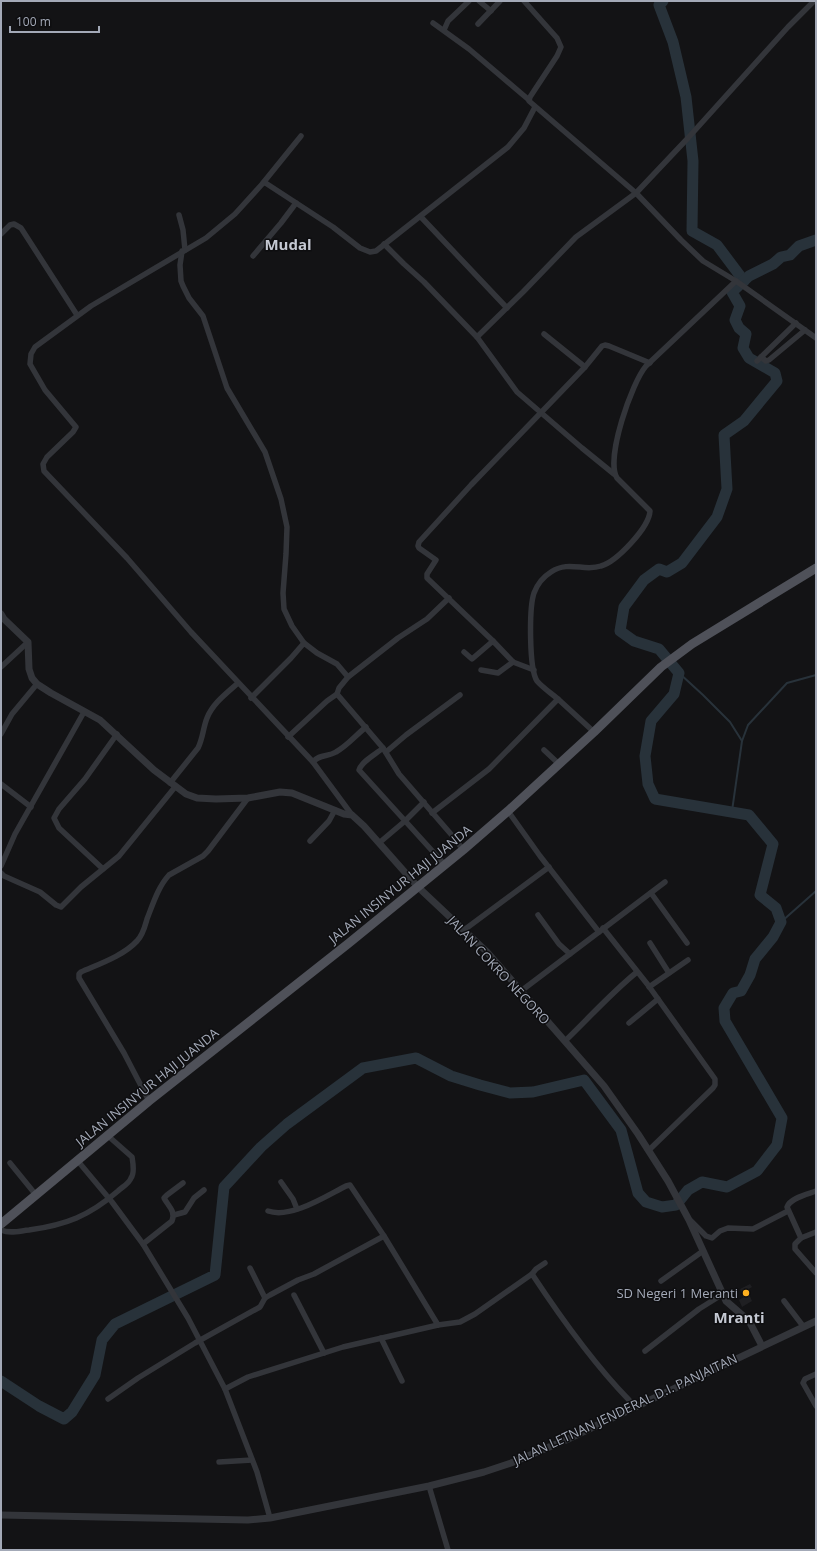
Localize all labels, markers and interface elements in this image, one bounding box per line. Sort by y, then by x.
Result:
scale bar [10,8,99,34]
text: 100 m [16,13,51,30]
district label: Mudal [264,234,312,254]
street label: JALAN INSINYUR HAJI JUANDA [323,820,476,949]
street label: JALAN COKRO NEGORO [443,910,554,1028]
street label: JALAN INSINYUR HAJI JUANDA [70,1023,223,1152]
place label: SD Negeri 1 Meranti [616,1284,738,1302]
marker: SD Negeri 1 Meranti [741,1288,751,1298]
district label: Mranti [714,1307,764,1327]
street label: JALAN LETNAN JENDERAL D.I. PANJAITAN [508,1349,740,1470]

